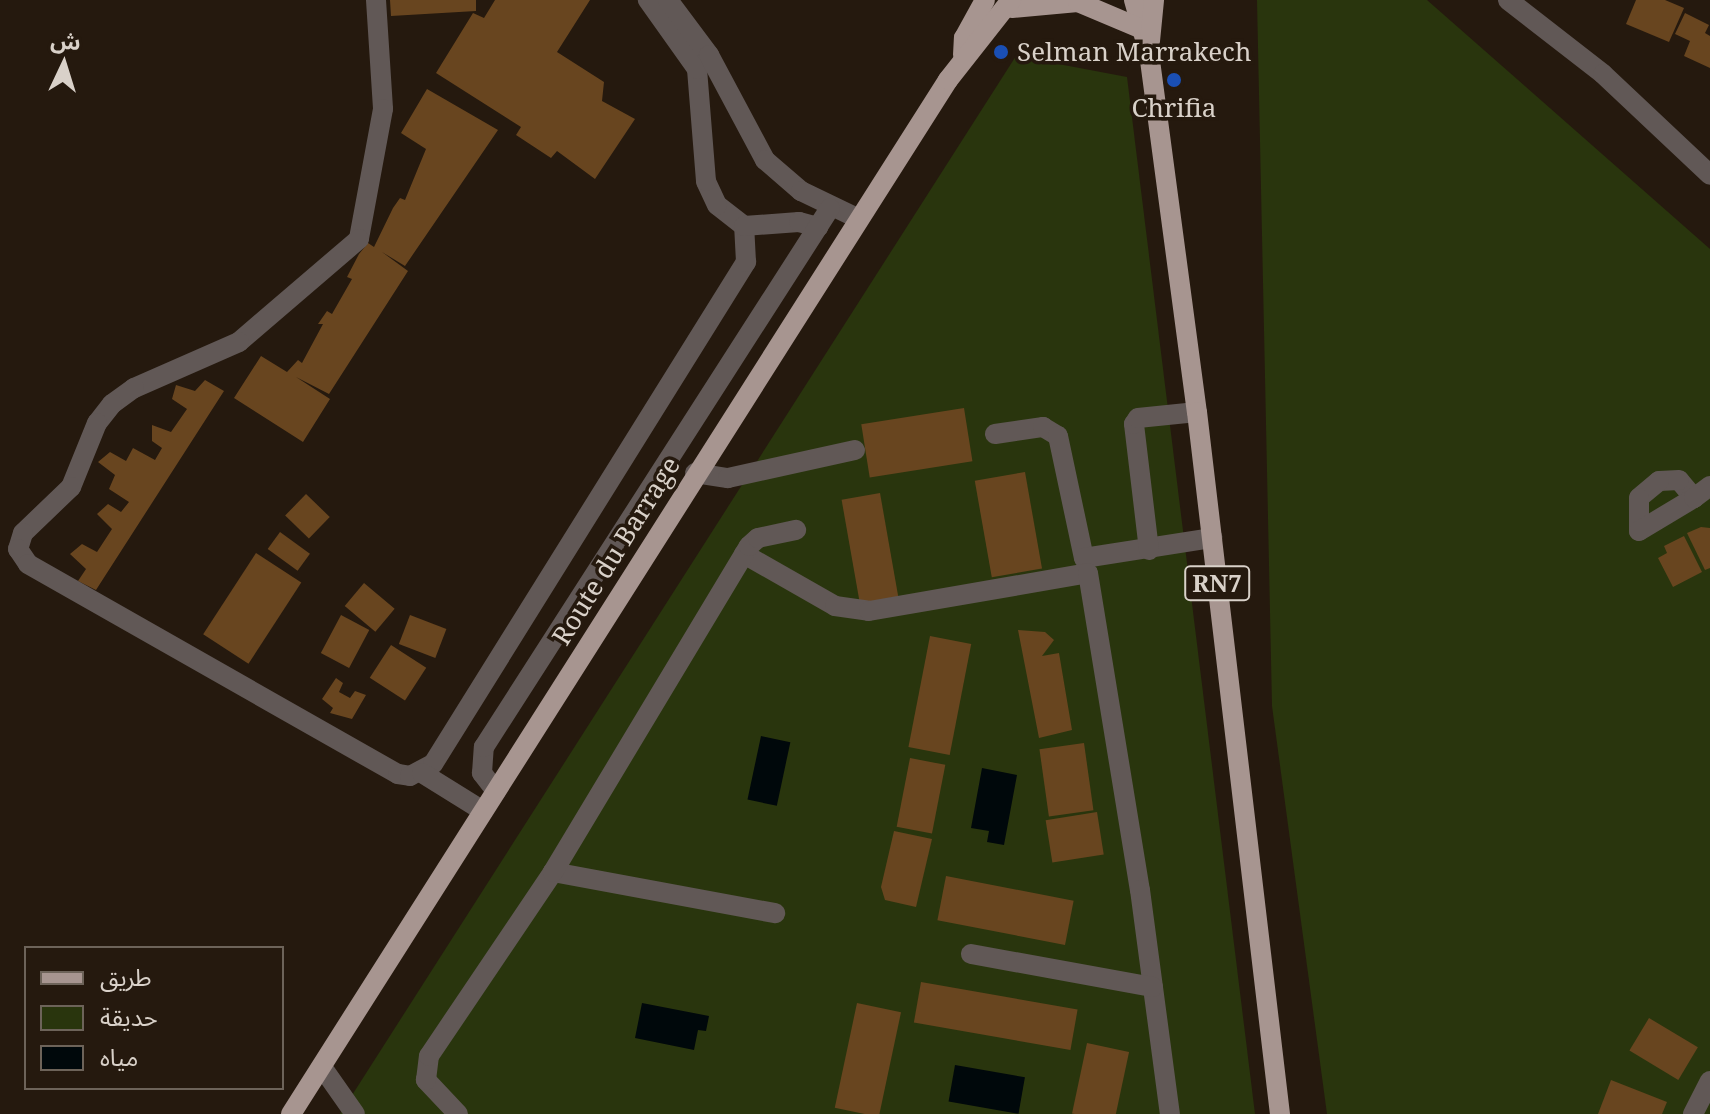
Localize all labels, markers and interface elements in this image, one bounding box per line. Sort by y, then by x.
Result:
north arrow [24,24,104,104]
text: ش [50,24,82,56]
place label: Selman Marrakech [1017,36,1251,68]
marker: Selman Marrakech [992,43,1010,61]
marker: Chrifia [1165,71,1183,89]
place label: Chrifia [1132,92,1216,124]
street label: Route du Barrage [546,451,686,651]
road number: RN7 [1183,563,1251,603]
legend [24,946,284,1090]
text: طريق [100,960,152,993]
text: حديقة [100,1000,158,1033]
text: مياه [100,1040,138,1073]

